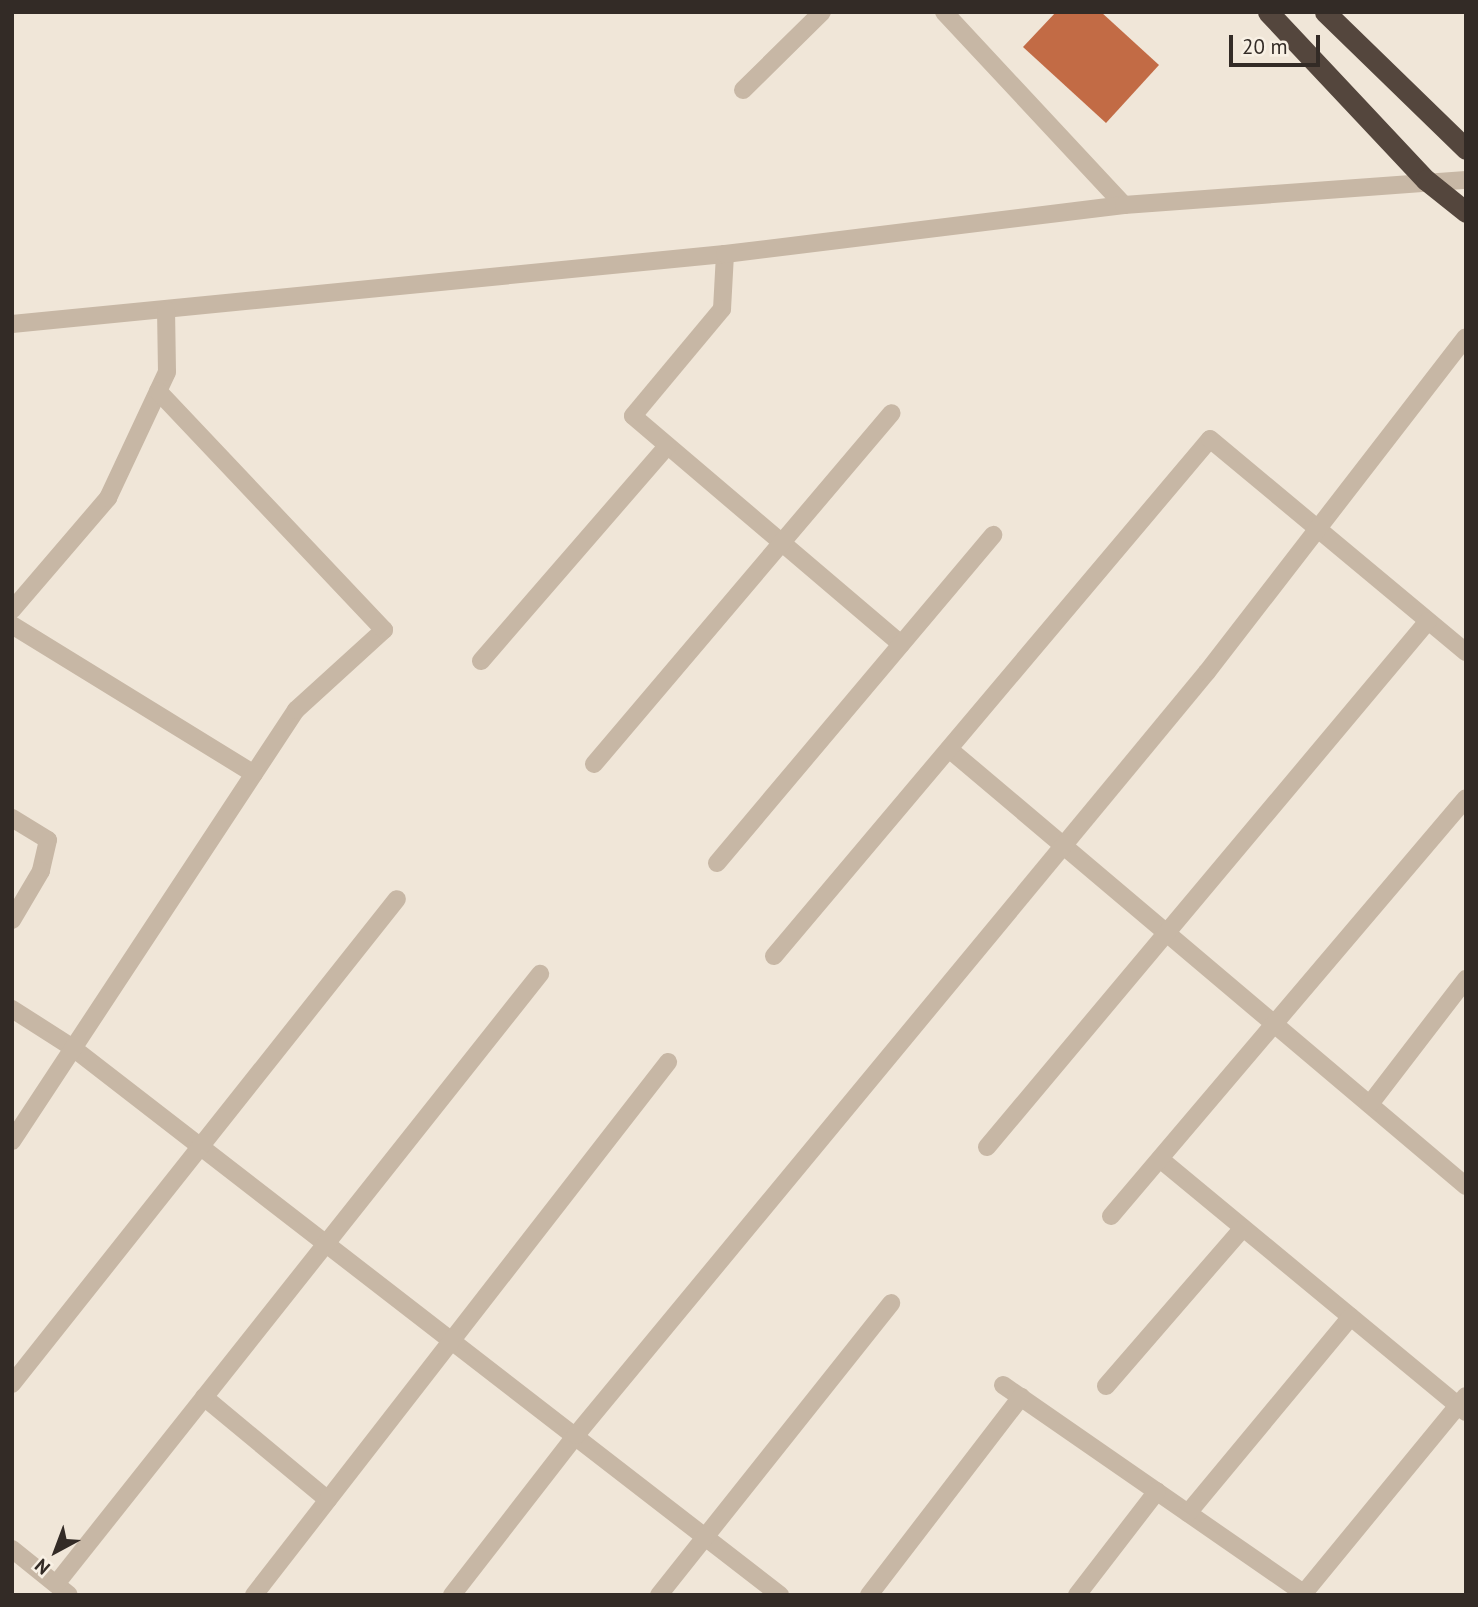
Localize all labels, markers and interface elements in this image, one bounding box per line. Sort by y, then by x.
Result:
scale bar [1233,21,1324,65]
text: 20 m [1242,33,1288,60]
north arrow [21,1516,91,1586]
text: N [30,1554,55,1580]

